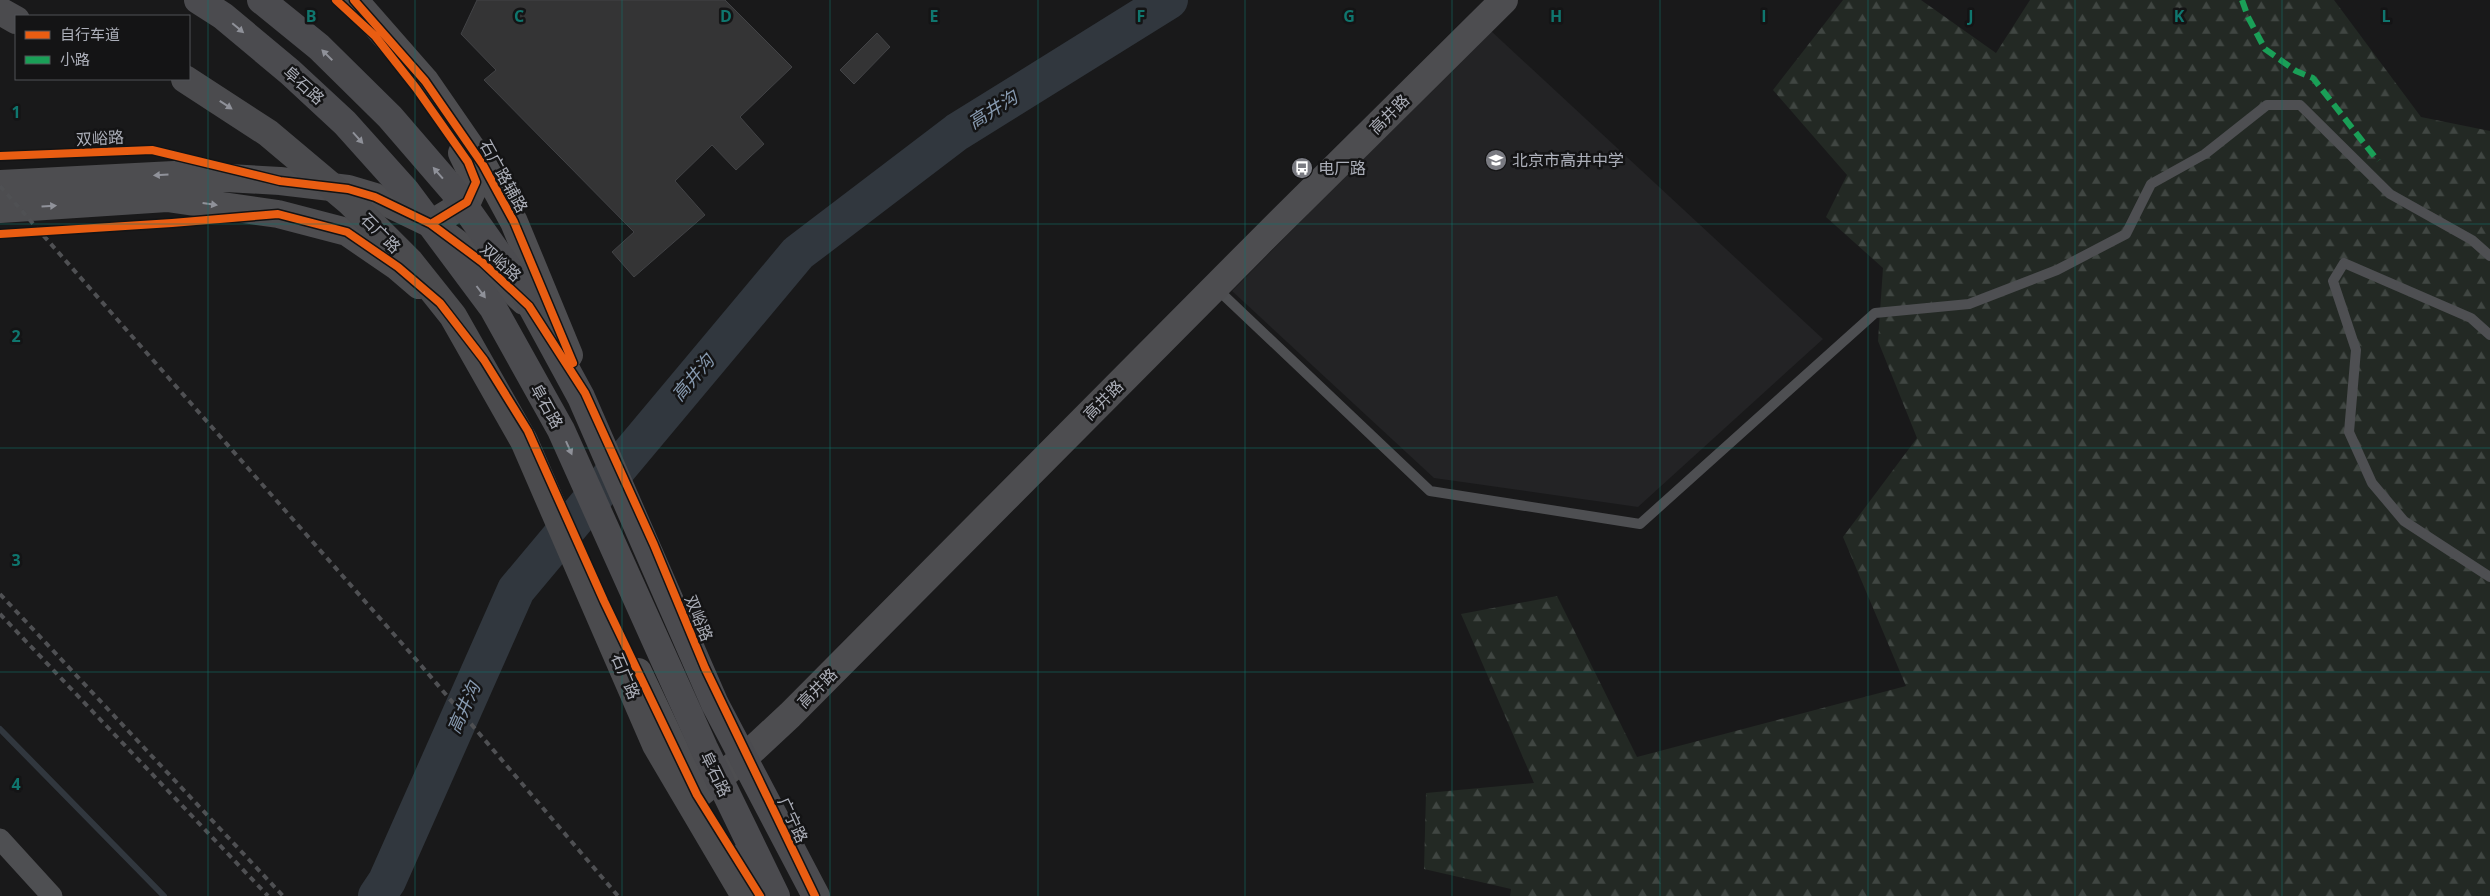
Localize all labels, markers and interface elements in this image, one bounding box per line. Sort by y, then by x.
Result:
text: B [306,5,316,27]
text: C [514,5,524,27]
text: D [720,5,732,27]
text: E [930,5,939,27]
text: F [1137,5,1145,27]
text: G [1343,5,1355,27]
text: H [1550,5,1562,27]
text: I [1761,5,1767,27]
text: J [1966,5,1974,27]
text: K [2174,5,2185,27]
text: L [2381,5,2391,27]
legend [15,15,190,80]
one-way arrow [231,23,244,34]
text: 自行车道 [60,24,120,44]
text: 小路 [60,49,90,69]
one-way arrow [321,49,333,61]
street label: 阜石路 [279,61,329,109]
water label: 高井沟 [963,84,1023,134]
street label: 高井路 [1364,89,1414,139]
text: 1 [11,101,21,123]
one-way arrow [219,101,232,110]
street label: 双峪路 [75,126,125,150]
one-way arrow [352,131,364,143]
street label: 石广路辅路 [475,136,533,216]
school or university icon: 北京市高井中学 [1484,148,1508,172]
place label: 北京市高井中学 [1512,149,1624,171]
bus stop icon: 电厂路 [1290,156,1314,180]
place label: 电厂路 [1318,157,1366,179]
one-way arrow [433,166,444,179]
one-way arrow [153,172,169,180]
one-way arrow [203,200,219,208]
one-way arrow [41,201,57,209]
street label: 石广路 [356,208,406,258]
street label: 双峪路 [476,238,526,286]
one-way arrow [476,285,487,298]
text: 2 [11,325,21,347]
water label: 高井沟 [666,347,720,406]
street label: 高井路 [1078,375,1128,425]
street label: 阜石路 [526,380,568,432]
one-way arrow [566,441,574,455]
text: 3 [11,549,21,571]
street label: 双峪路 [680,592,718,644]
street label: 石广路 [606,650,646,702]
street label: 高井路 [792,663,842,713]
water label: 高井沟 [441,676,486,737]
street label: 阜石路 [696,748,736,800]
text: 4 [11,773,21,795]
street label: 广宁路 [773,794,813,846]

